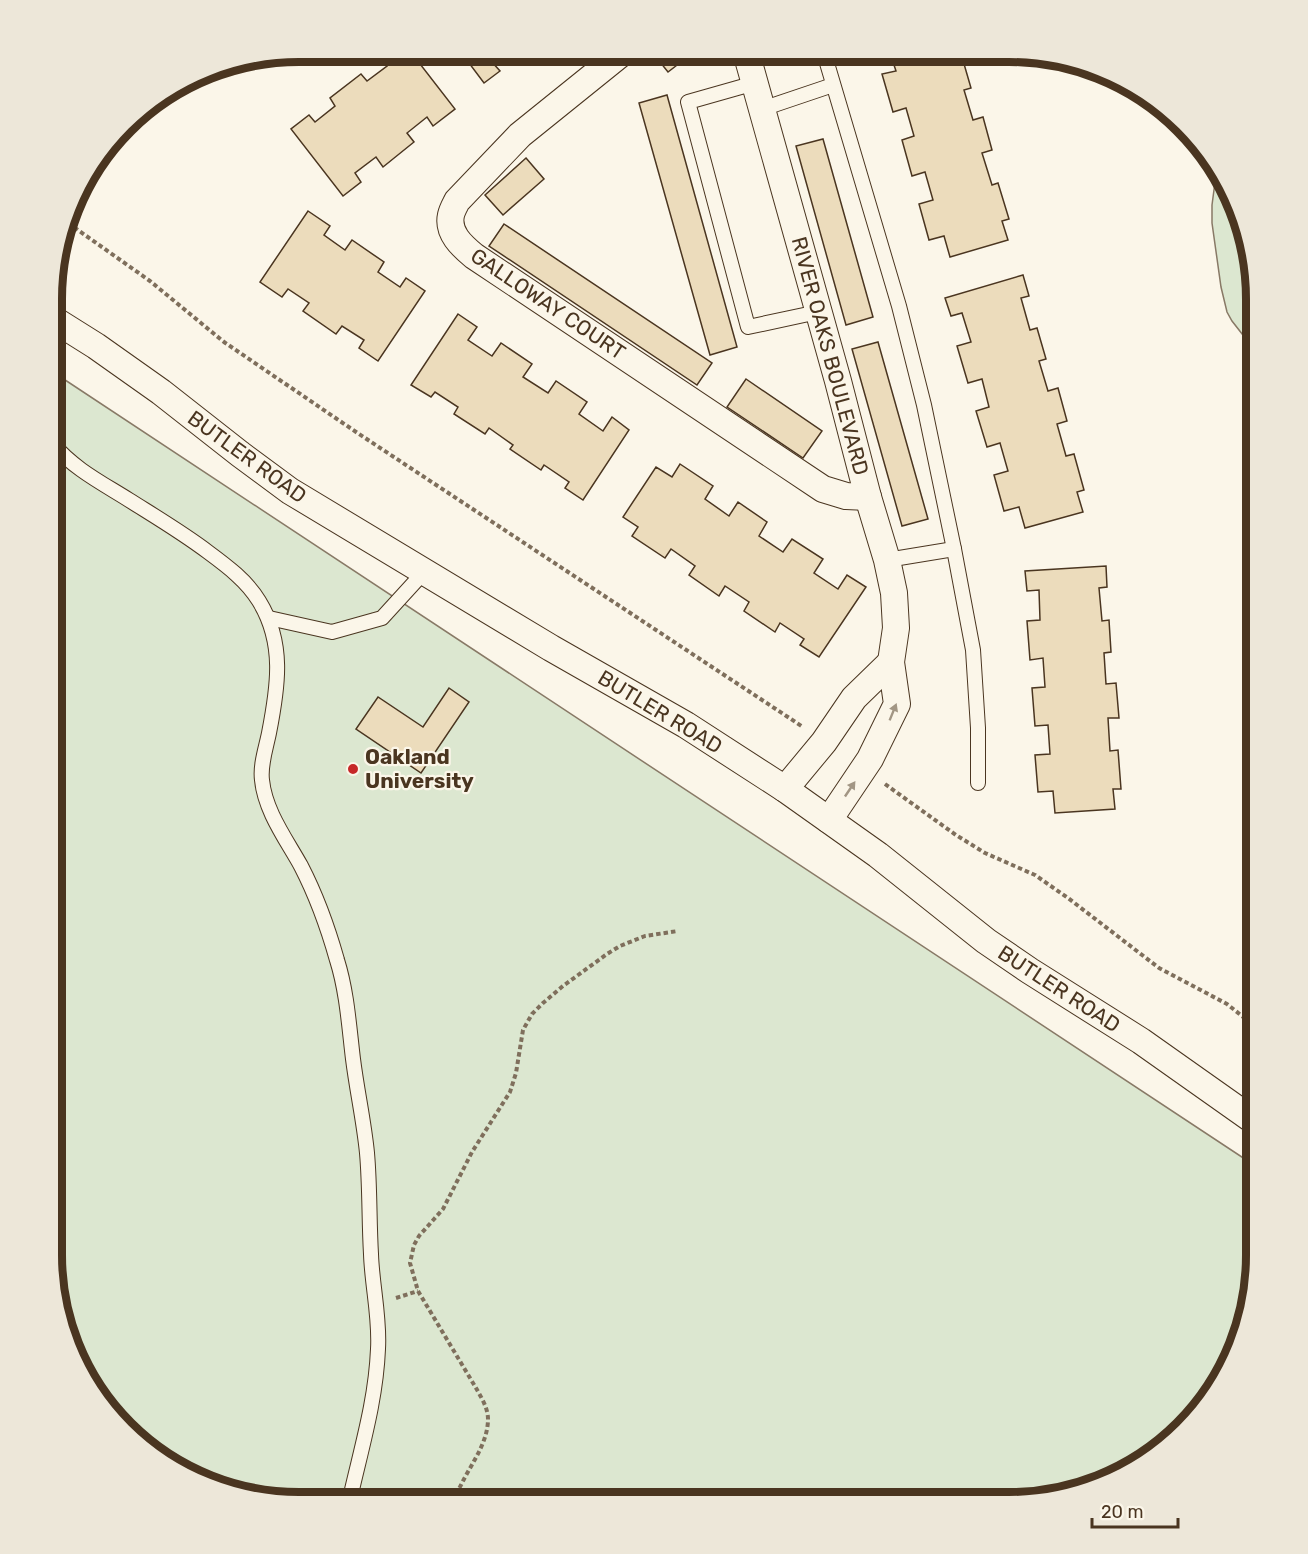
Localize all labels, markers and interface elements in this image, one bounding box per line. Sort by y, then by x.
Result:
street label: RIVER OAKS BOULEVARD [787,234,874,478]
street label: GALLOWAY COURT [466,243,630,365]
street label: BUTLER ROAD [183,405,312,508]
street label: BUTLER ROAD [594,665,727,758]
one-way arrow [888,703,898,721]
place label: Oakland University [365,744,474,793]
marker: Oakland University [346,762,360,776]
one-way arrow [844,781,855,797]
street label: BUTLER ROAD [994,940,1125,1037]
scale bar [1092,1491,1178,1529]
text: 20 m [1101,1501,1143,1523]

